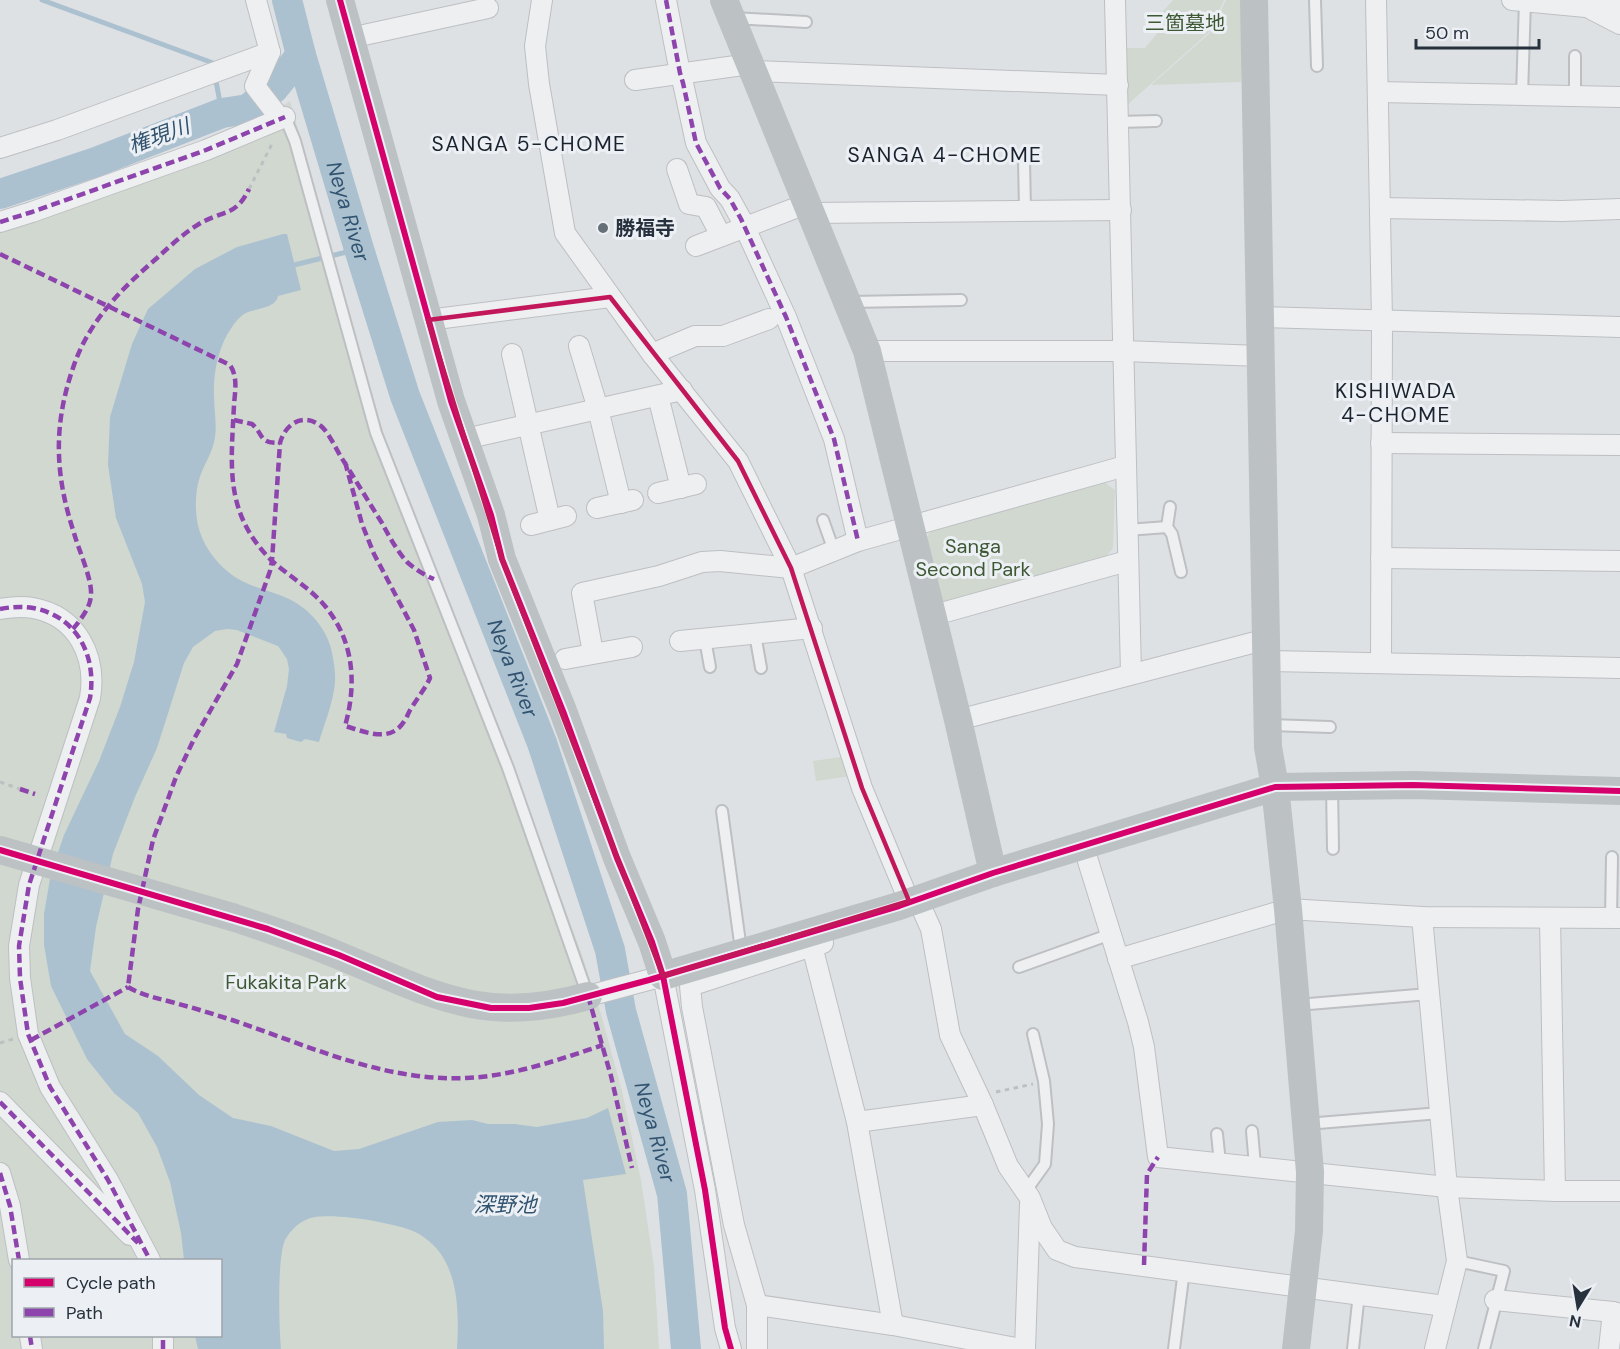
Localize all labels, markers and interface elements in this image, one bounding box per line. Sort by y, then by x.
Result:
park label: 三箇墓地 [1145,10,1225,36]
scale bar [1416,12,1539,50]
text: 50 m [1425,21,1469,45]
water label: 権現川 [125,111,195,160]
district label: SANGA 5-CHOME [432,130,626,158]
district label: SANGA 4-CHOME [848,141,1042,169]
water label: Neya River [320,158,376,266]
place label: 勝福寺 [615,215,675,241]
marker: 勝福寺 [596,221,610,235]
district label: KISHIWADA 4-CHOME [1335,377,1457,429]
park label: Sanga Second Park [915,533,1031,582]
water label: Neya River [481,615,545,723]
park label: Fukakita Park [225,969,347,995]
water label: Neya River [627,1079,682,1187]
water label: 深野池 [474,1191,538,1219]
legend [12,1259,222,1337]
text: Cycle path [66,1271,156,1295]
north arrow [1548,1277,1608,1337]
text: Path [66,1301,103,1325]
text: N [1568,1310,1583,1333]

